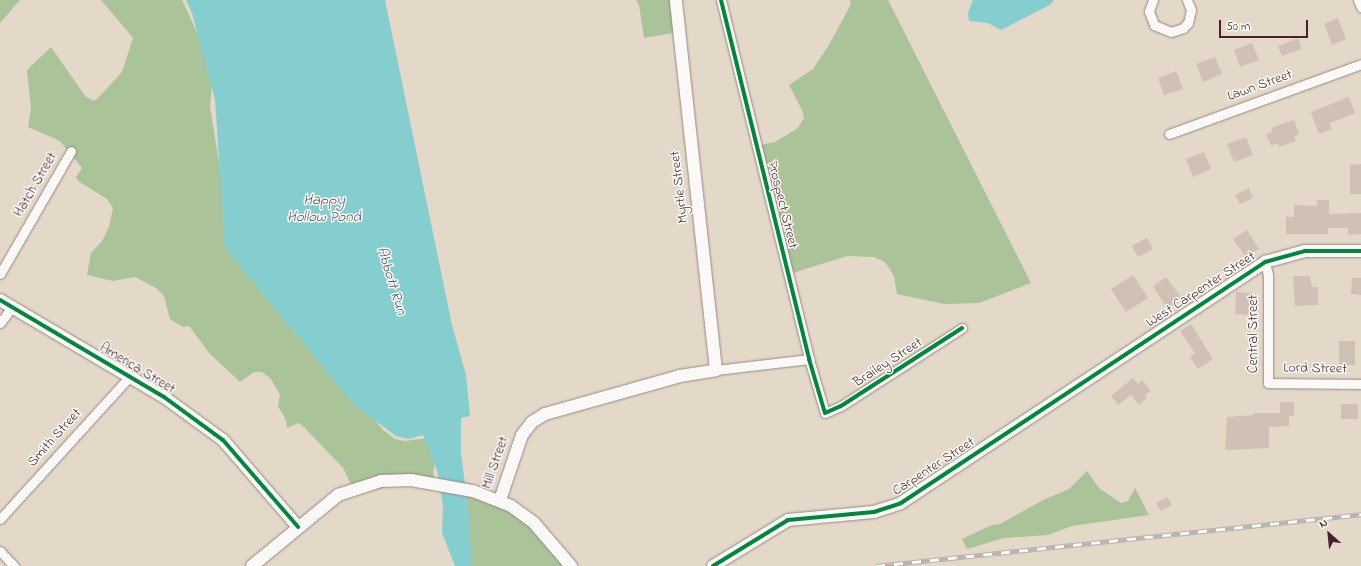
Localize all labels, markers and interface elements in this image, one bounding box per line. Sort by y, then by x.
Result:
scale bar [1221,12,1310,38]
text: 50 m [1226,18,1250,36]
street label: Lawn Street [1225,67,1295,105]
street label: Hatch Street [11,150,61,220]
street label: Myrtle Street [667,150,693,224]
street label: Prospect Street [763,159,801,251]
water label: Happy Hollow Pond [287,191,361,226]
water label: Abbott Run [372,245,410,317]
street label: West Carpenter Street [1143,248,1259,332]
street label: Central Street [1246,295,1262,373]
street label: Brailey Street [850,334,926,392]
street label: America Street [96,340,178,398]
street label: Lord Street [1283,360,1347,378]
street label: Smith Street [24,405,86,471]
street label: Mill Street [479,434,513,492]
street label: Carpenter Street [890,434,978,500]
north arrow [1309,514,1349,554]
text: N [1317,514,1330,532]

